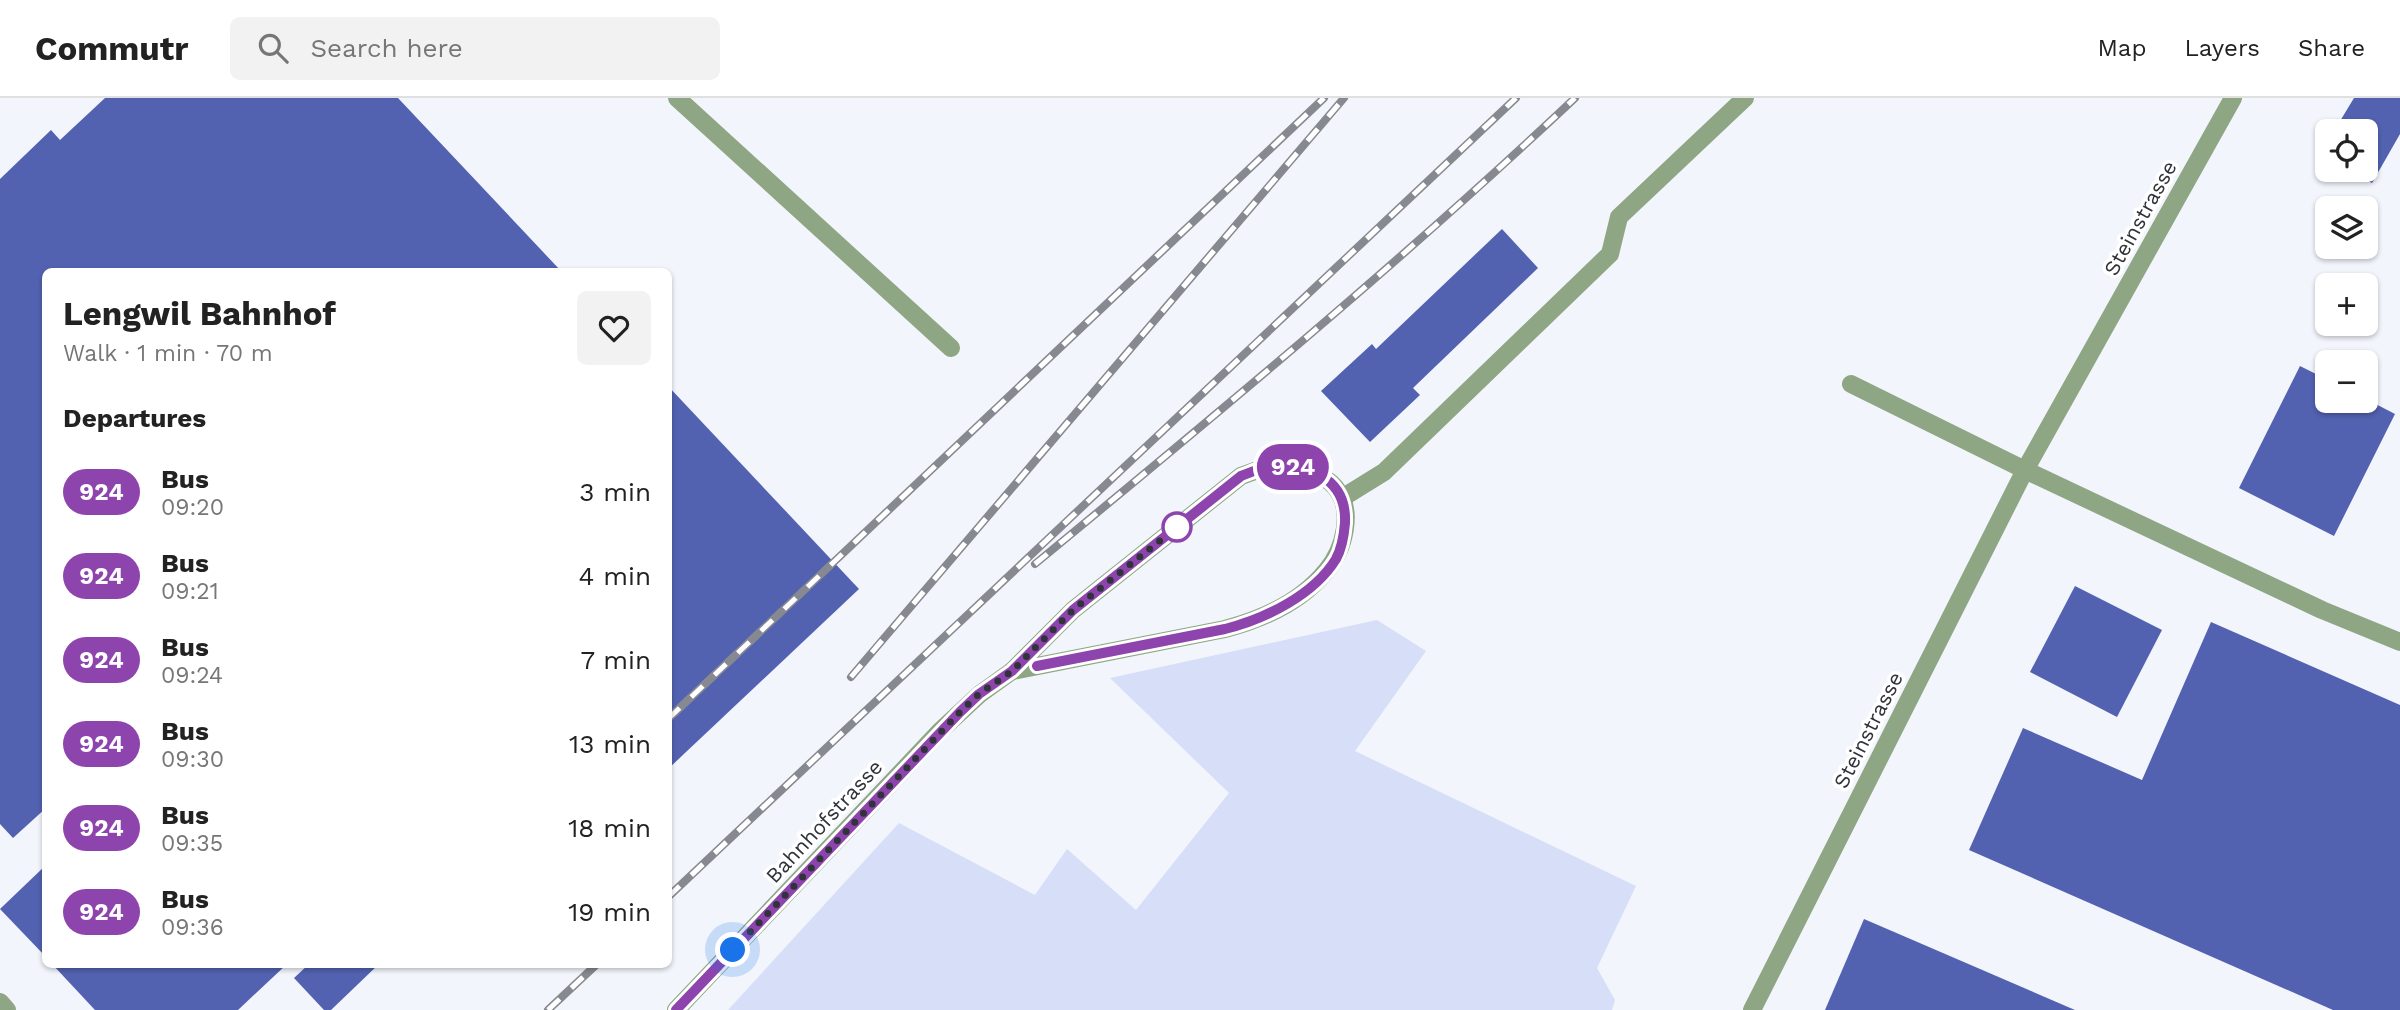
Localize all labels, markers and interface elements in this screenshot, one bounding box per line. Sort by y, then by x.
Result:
search box [230,17,720,80]
text: Commutr [35,29,188,68]
icon: search [254,29,292,67]
text: Search here [310,33,463,63]
text: Map [2098,34,2146,62]
text: Layers [2184,34,2260,62]
text: Share [2298,34,2365,62]
map controls [2315,119,2378,413]
button: locate [2315,119,2378,182]
street label: Steinstrasse [2098,156,2182,280]
button: layers [2315,196,2378,259]
button: + [2315,273,2378,336]
button: heart [577,291,651,365]
text: Lengwil Bahnhof [63,294,336,333]
text: Walk · 1 min · 70 m [63,340,273,367]
button: − [2315,350,2378,413]
text: Departures [63,403,206,433]
line badge: 924 [1253,444,1333,490]
text: 924 [1271,453,1315,481]
text: Bus [161,464,209,494]
text: 3 min [579,477,651,507]
text: 924 [79,478,124,506]
text: 09:20 [161,494,224,521]
unlabelled marker [1162,512,1192,542]
text: Bus [161,548,209,578]
text: 4 min [578,561,651,591]
text: 924 [79,562,124,590]
text: 09:21 [161,578,219,605]
text: Bus [161,632,209,662]
text: 7 min [581,645,651,675]
text: 924 [79,646,124,674]
text: 09:24 [161,662,223,689]
street label: Steinstrasse [1828,668,1908,792]
text: Bus [161,716,209,746]
text: 13 min [569,729,651,759]
text: 924 [79,730,124,758]
text: 09:30 [161,746,224,773]
street label: Bahnhofstrasse [760,754,888,888]
text: Bus [161,800,209,830]
text: 18 min [568,813,651,843]
text: 924 [79,814,124,842]
text: 09:35 [161,830,223,857]
text: Bus [161,884,209,914]
text: 19 min [568,897,651,927]
text: 924 [79,898,124,926]
text: 09:36 [161,914,224,941]
your location [715,932,750,967]

